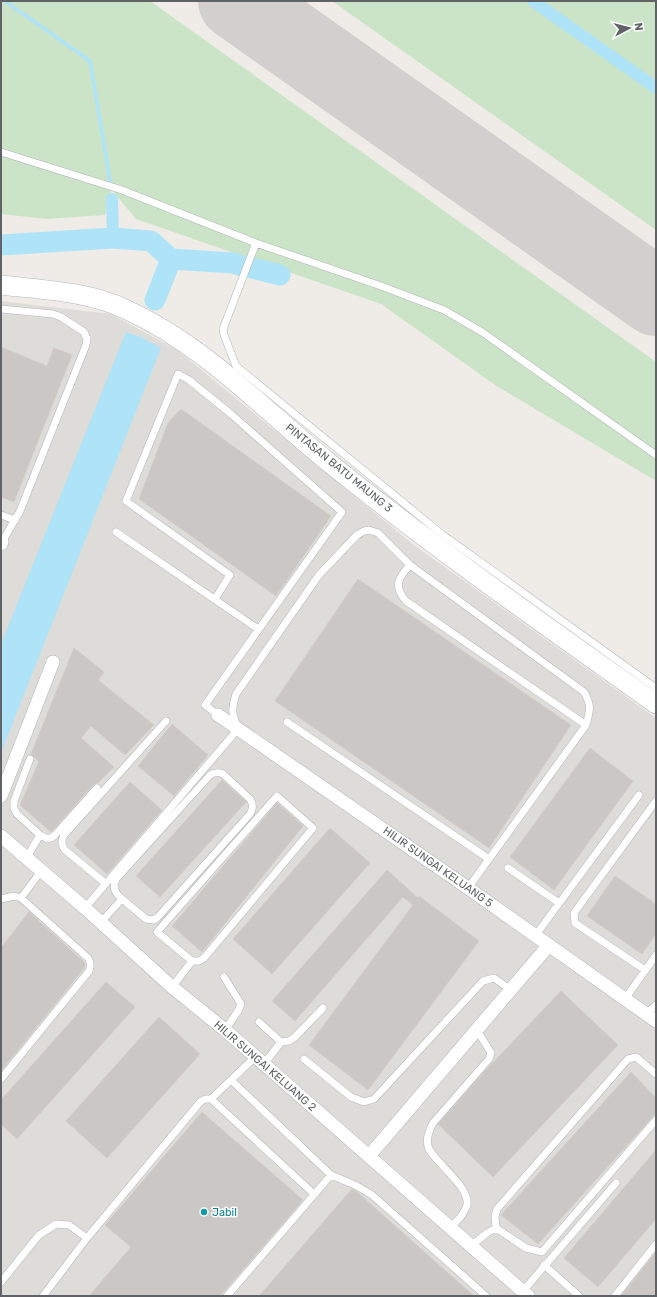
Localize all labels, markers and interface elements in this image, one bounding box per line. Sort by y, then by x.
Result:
north arrow [609,8,649,48]
text: N [631,22,645,32]
street label: PINTASAN BATU MAUNG 3 [283,421,395,515]
street label: HILIR SUNGAI KELUANG 5 [381,824,496,910]
street label: HILIR SUNGAI KELUANG 2 [211,1018,319,1114]
place label: Jabil [212,1206,237,1219]
marker: Jabil [199,1207,209,1217]

